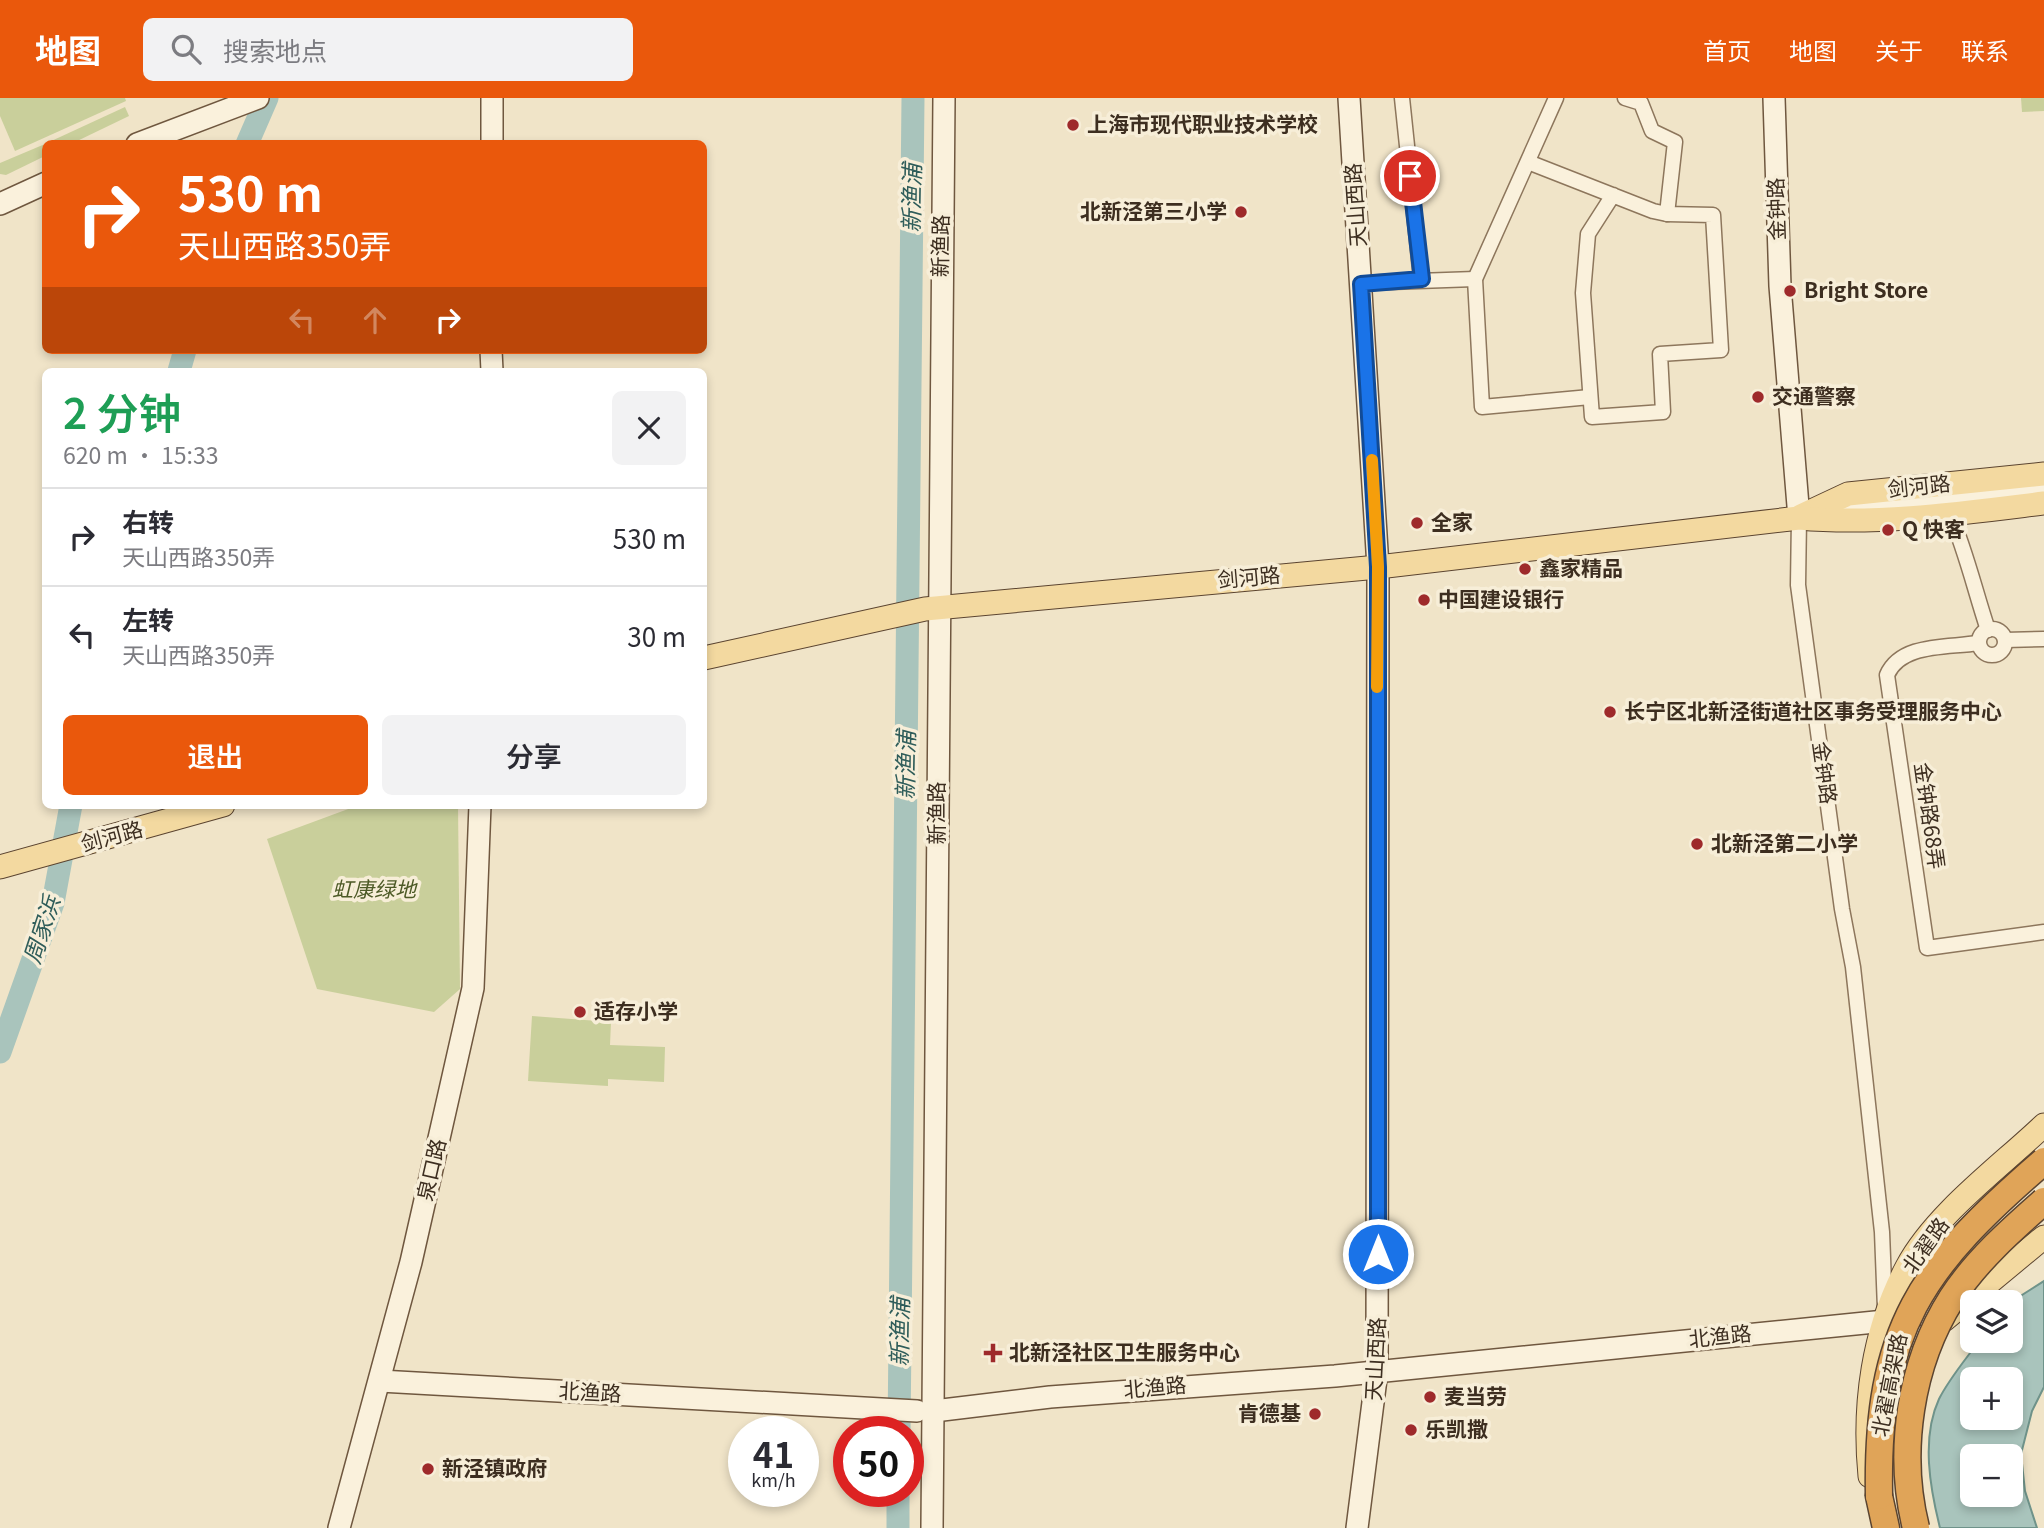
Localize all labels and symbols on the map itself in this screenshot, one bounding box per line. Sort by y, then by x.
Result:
place label: 上海市现代职业技术学校 [1087,108,1318,138]
marker: 上海市现代职业技术学校 [1065,117,1081,133]
pin [1380,146,1440,206]
water label: 新渔浦 [892,159,928,233]
street label: 天山西路 [1336,162,1372,248]
street label: 金钟路 [1759,177,1791,241]
place label: 北新泾第三小学 [1080,195,1227,225]
marker: 北新泾第三小学 [1233,204,1249,220]
street label: 新渔路 [923,214,955,278]
place label: Bright Store [1804,274,1928,304]
marker: Bright Store [1782,283,1798,299]
place label: 交通警察 [1772,380,1856,410]
marker: 交通警察 [1750,389,1766,405]
street label: 剑河路 [1886,467,1952,503]
place label: 全家 [1431,506,1473,536]
place label: Q 快客 [1902,513,1965,543]
marker: 全家 [1409,515,1425,531]
marker: Q 快客 [1880,522,1896,538]
place label: 鑫家精品 [1539,552,1623,582]
street label: 剑河路 [1216,558,1282,594]
marker: 鑫家精品 [1517,561,1533,577]
place label: 中国建设银行 [1438,583,1564,613]
marker: 中国建设银行 [1416,592,1432,608]
place label: 长宁区北新泾街道社区事务受理服务中心 [1624,695,2002,725]
marker: 长宁区北新泾街道社区事务受理服务中心 [1602,704,1618,720]
water label: 新渔浦 [886,726,922,800]
street label: 金钟路 [1807,739,1845,806]
street label: 金钟路68弄 [1909,760,1953,871]
street label: 新渔路 [920,782,950,845]
street label: 剑河路 [77,812,146,858]
place label: 北新泾第二小学 [1711,827,1858,857]
marker: 北新泾第二小学 [1689,836,1705,852]
park label: 虹康绿地 [332,873,418,903]
water label: 周家浜 [13,889,68,967]
place label: 适存小学 [594,995,678,1025]
marker: 适存小学 [572,1004,588,1020]
street label: 泉口路 [408,1135,452,1204]
street label: 北翟路 [1894,1211,1955,1279]
position arrow [1341,1217,1415,1291]
water label: 新渔浦 [880,1293,916,1367]
street label: 天山西路 [1357,1316,1391,1402]
street label: 北渔路 [1687,1317,1753,1353]
street label: 北翟高架路 [1863,1330,1913,1439]
place label: 北新泾社区卫生服务中心 [1009,1336,1240,1366]
marker: 北新泾社区卫生服务中心 [983,1343,1003,1363]
street label: 北渔路 [1122,1368,1188,1404]
street label: 北渔路 [558,1374,622,1408]
place label: 麦当劳 [1444,1380,1507,1410]
marker: 麦当劳 [1422,1389,1438,1405]
place label: 肯德基 [1238,1397,1301,1427]
marker: 肯德基 [1307,1406,1323,1422]
place label: 乐凯撒 [1425,1413,1488,1443]
speed limit sign: 50 [833,1416,924,1507]
marker: 乐凯撒 [1403,1422,1419,1438]
place label: 新泾镇政府 [442,1452,547,1482]
marker: 新泾镇政府 [420,1461,436,1477]

